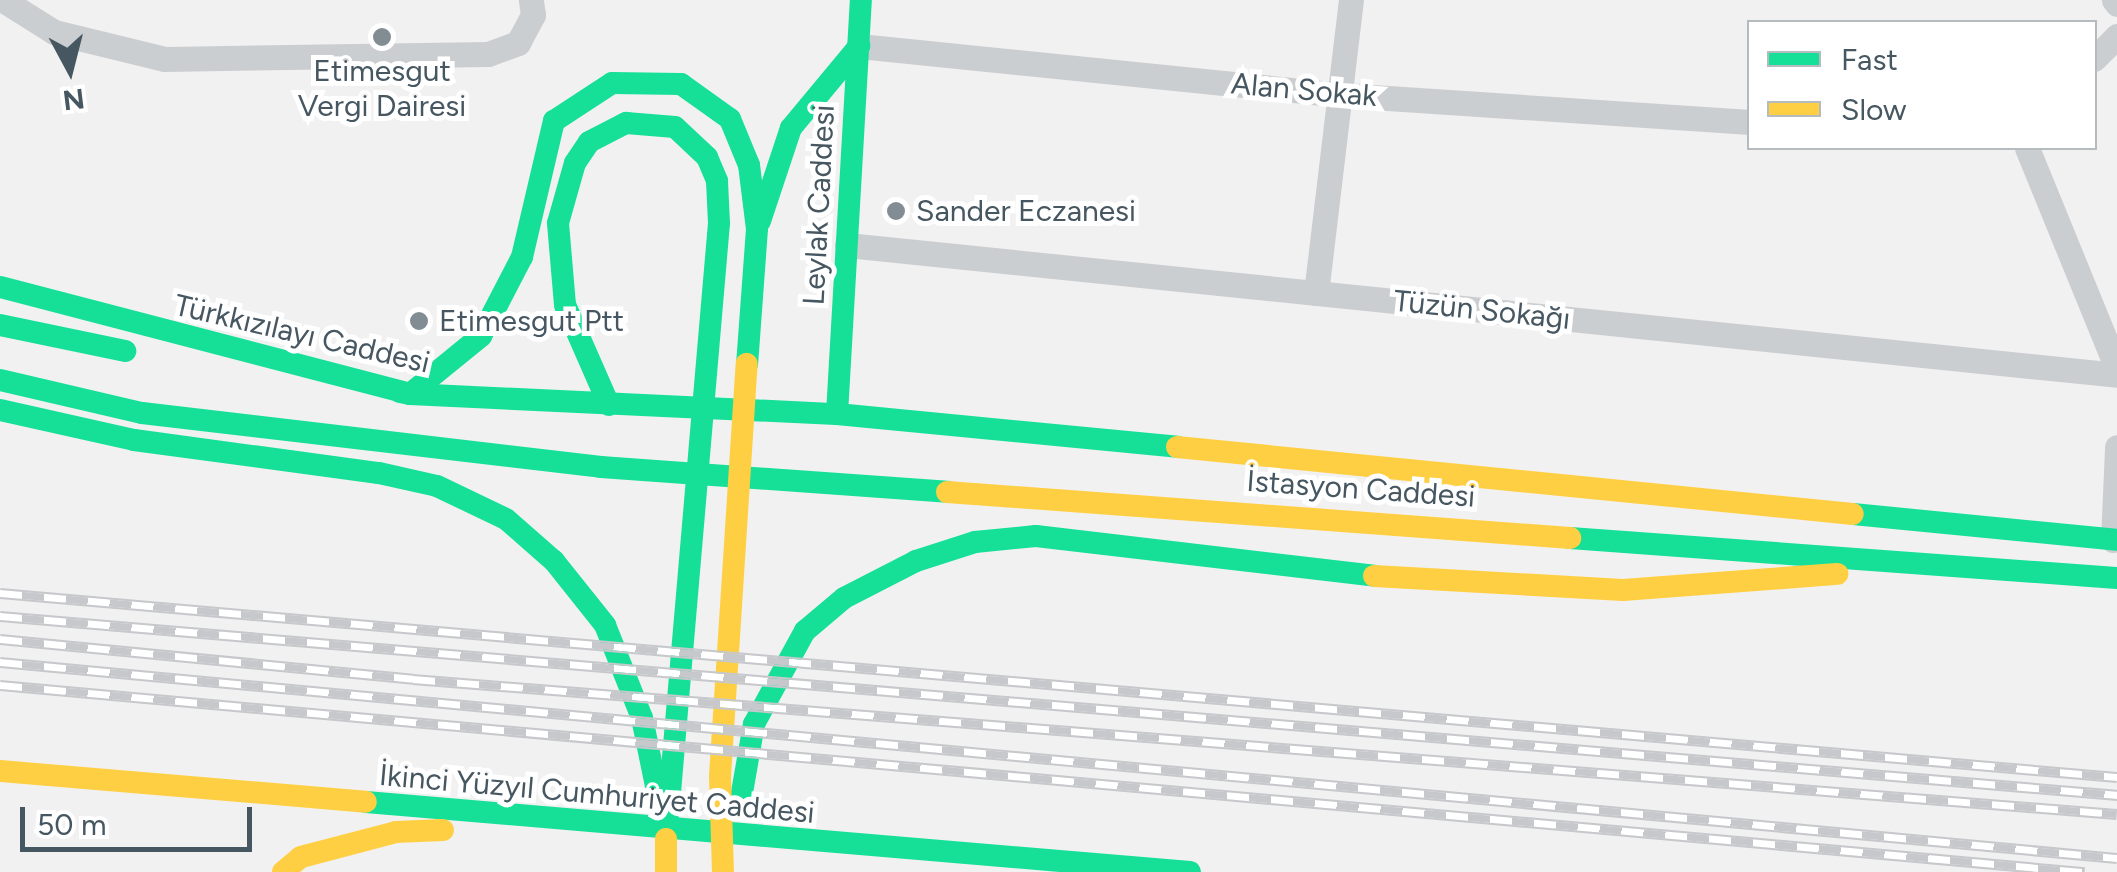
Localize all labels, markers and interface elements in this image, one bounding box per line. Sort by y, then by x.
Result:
north arrow [20,20,120,120]
legend [1747,20,2097,150]
marker: Etimesgut Vergi Dairesi [371,26,393,48]
text: Fast [1841,41,1898,78]
place label: Etimesgut Vergi Dairesi [298,53,466,124]
street label: Alan Sokak [1230,66,1378,114]
text: N [61,82,86,118]
text: Slow [1841,91,1907,128]
street label: Leylak Caddesi [796,104,842,306]
place label: Sander Eczanesi [916,193,1136,229]
marker: Sander Eczanesi [885,200,907,222]
street label: Tüzün Sokağı [1392,283,1572,337]
street label: Türkkızılayı Caddesi [171,287,433,381]
place label: Etimesgut Ptt [439,303,624,339]
marker: Etimesgut Ptt [408,310,430,332]
street label: İstasyon Caddesi [1246,463,1476,515]
street label: İkinci Yüzyıl Cumhuriyet Caddesi [378,757,816,831]
scale bar [25,787,258,849]
text: 50 m [37,806,106,843]

